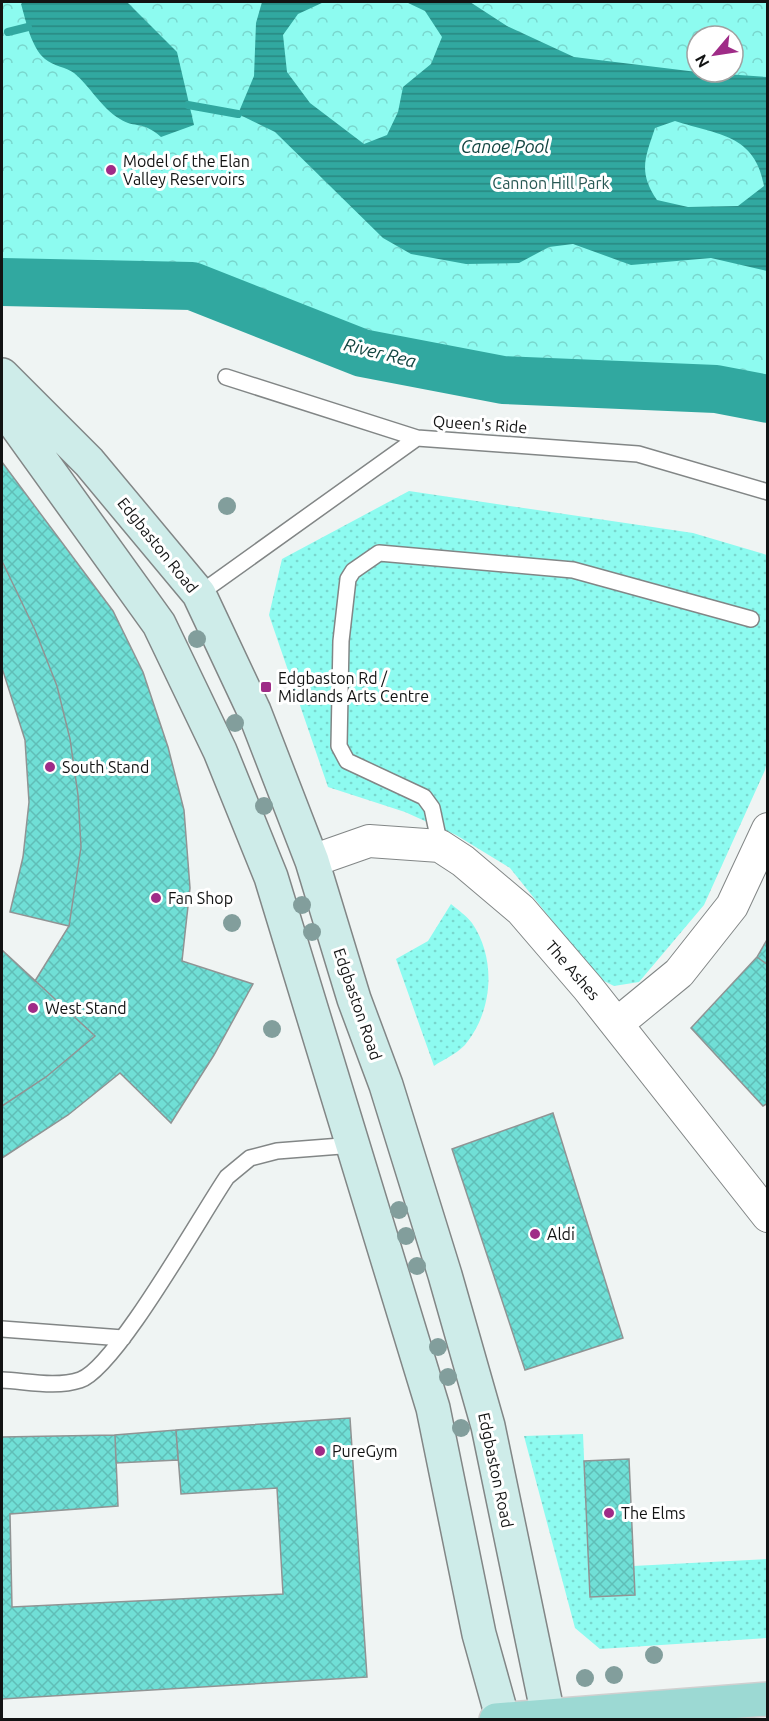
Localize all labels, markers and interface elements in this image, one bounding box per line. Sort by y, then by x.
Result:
north arrow [685,24,745,84]
text: N [691,52,713,71]
water label: Canoe Pool [461,136,549,156]
place label: Model of the Elan Valley Reservoirs [123,152,250,188]
marker: Model of the Elan Valley Reservoirs [104,163,118,177]
park label: Cannon Hill Park [492,174,610,192]
water label: River Rea [342,333,419,371]
street label: Queen's Ride [432,412,528,436]
street label: Edgbaston Road [114,494,202,596]
place label: Edgbaston Rd / Midlands Arts Centre [278,669,429,705]
marker: Edgbaston Rd / Midlands Arts Centre [259,680,273,694]
place label: South Stand [62,758,149,776]
marker: South Stand [43,760,57,774]
place label: Fan Shop [168,889,233,907]
marker: Fan Shop [149,891,163,905]
street label: The Ashes [542,937,604,1003]
street label: Edgbaston Road [330,946,386,1062]
place label: West Stand [45,999,127,1017]
marker: West Stand [26,1001,40,1015]
place label: Aldi [547,1225,575,1243]
marker: Aldi [528,1227,542,1241]
street label: Edgbaston Road [475,1411,517,1529]
place label: PureGym [332,1442,398,1460]
marker: PureGym [313,1444,327,1458]
place label: The Elms [621,1504,686,1522]
marker: The Elms [602,1506,616,1520]

